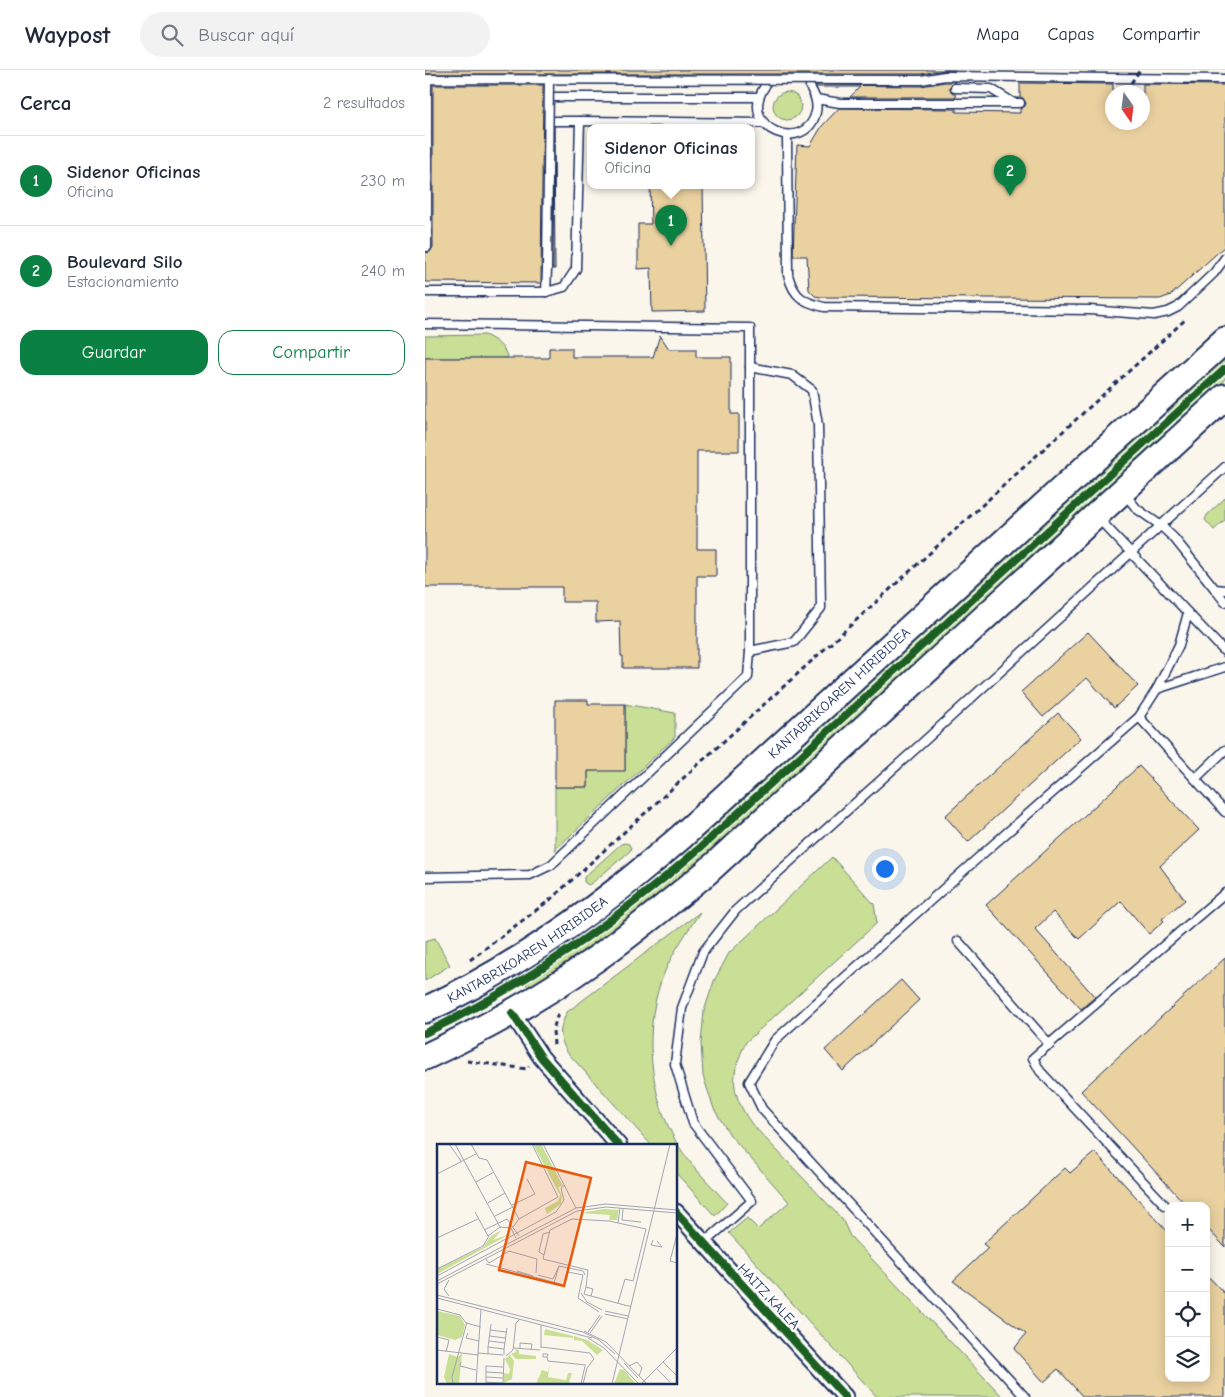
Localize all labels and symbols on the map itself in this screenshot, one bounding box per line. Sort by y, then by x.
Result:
north arrow [1105,85,1150,130]
pin: 2 [994,155,1026,196]
pin: 1 [655,205,687,246]
street label: KANTABRIKOAREN HIRIBIDEA [765,624,914,762]
your location [872,856,898,882]
street label: KANTABRIKOAREN HIRIBIDEA [445,893,611,1007]
inset map [437,1144,677,1384]
street label: HAITZ KALEA [734,1260,803,1333]

